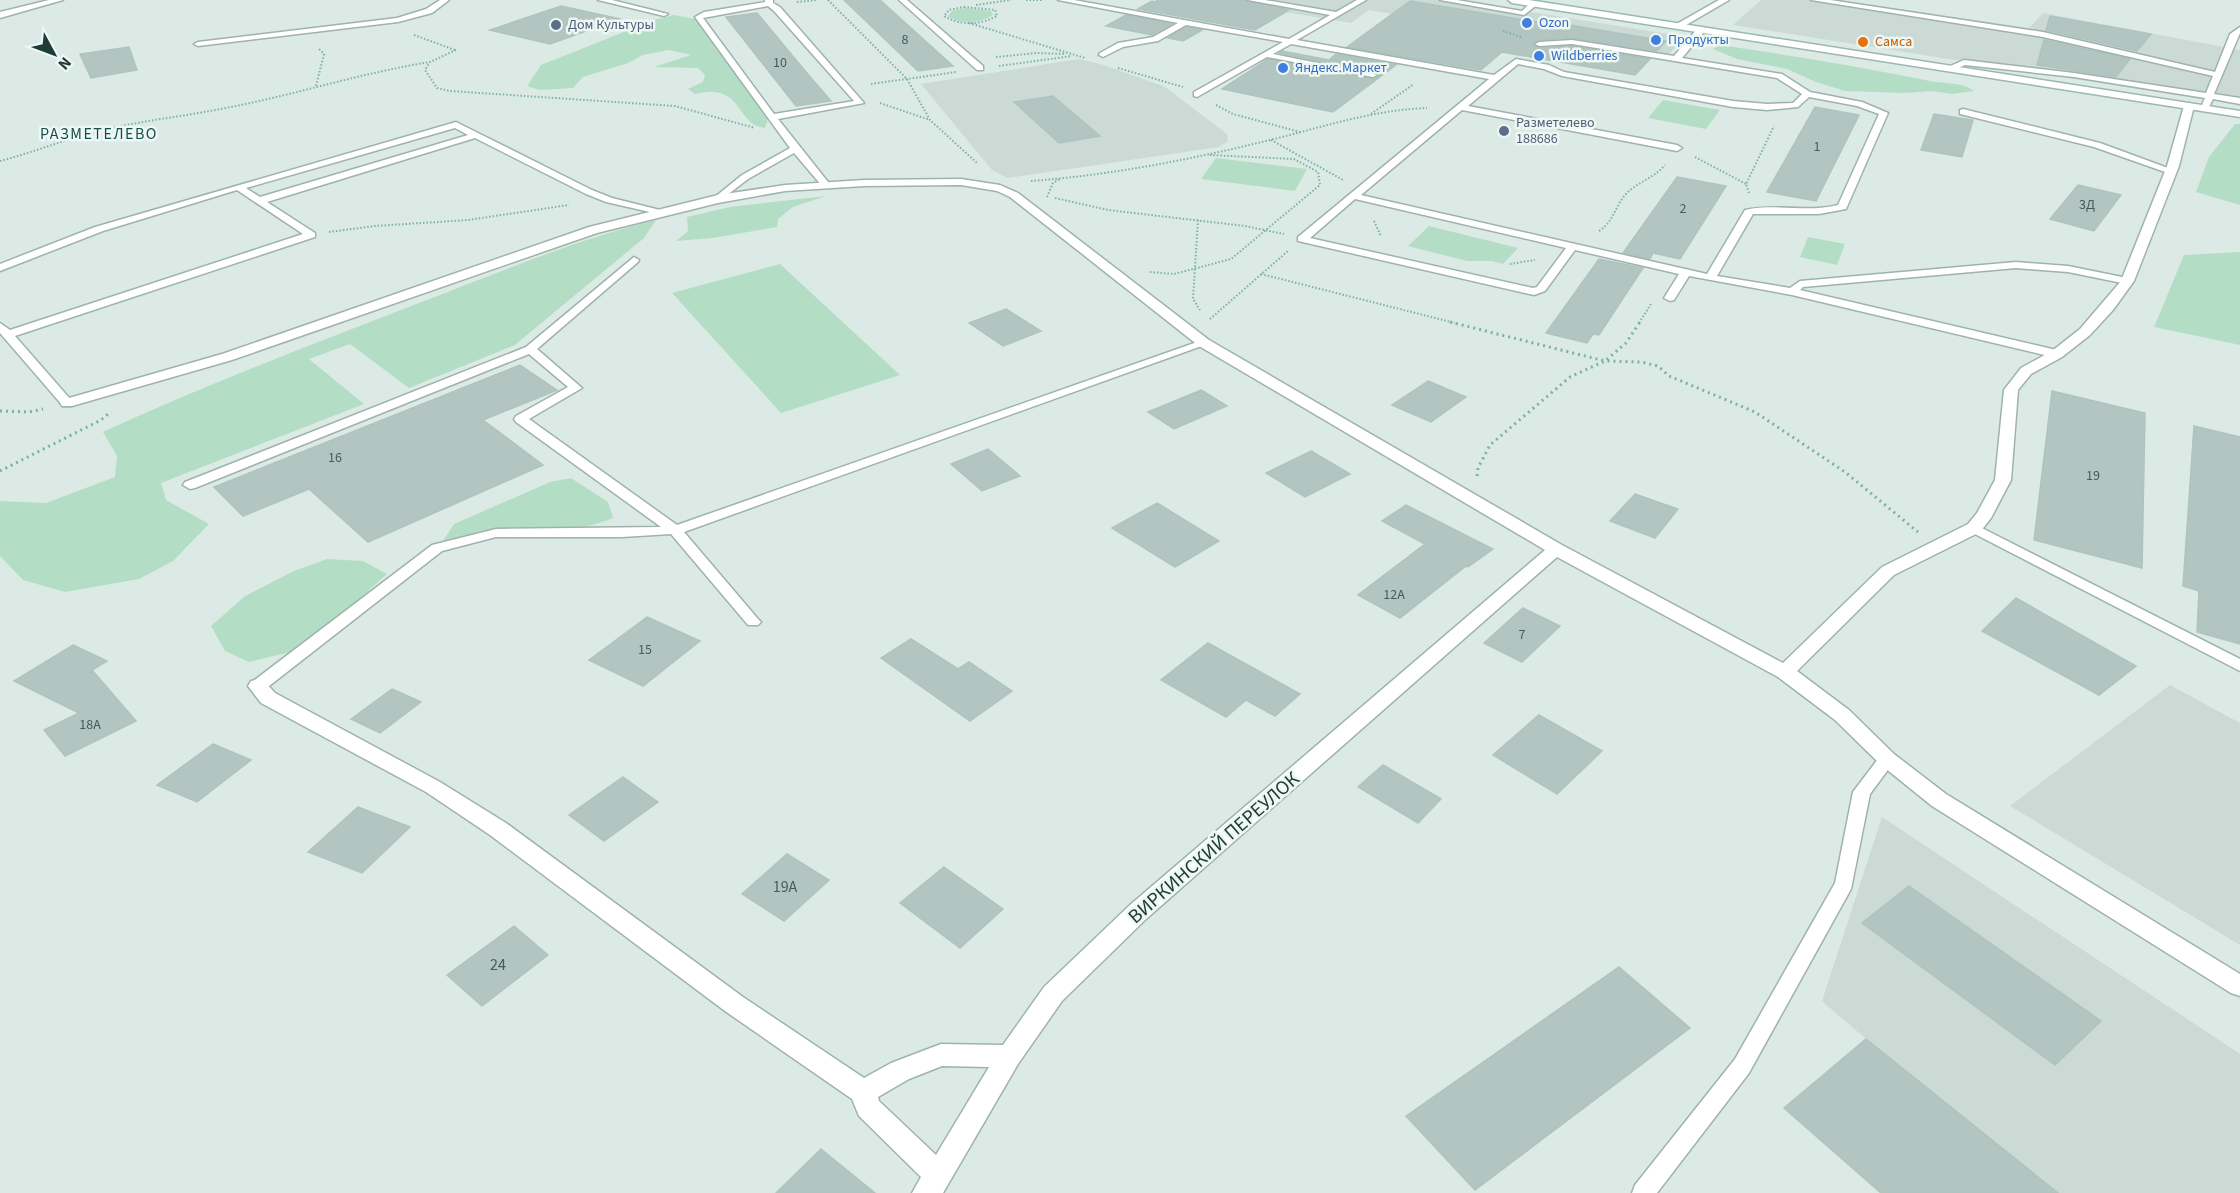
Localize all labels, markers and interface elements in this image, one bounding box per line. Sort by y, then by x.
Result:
place label: Ozon [1539,13,1569,33]
place label: Дом Культуры [568,15,654,35]
marker: Ozon [1520,16,1534,30]
marker: Дом Культуры [549,18,563,32]
north arrow [24,24,84,84]
house number: 8 [902,30,909,50]
place label: Продукты [1668,30,1729,50]
place label: Самса [1875,32,1912,52]
marker: Продукты [1649,33,1663,47]
marker: Самса [1856,35,1870,49]
place label: Wildberries [1551,46,1618,66]
marker: Wildberries [1532,49,1546,63]
text: N [53,52,76,74]
house number: 10 [773,53,787,73]
place label: Яндекс.Маркет [1295,58,1387,78]
marker: Яндекс.Маркет [1276,61,1290,75]
place label: Разметелево 188686 [1516,113,1595,149]
district label: РАЗМЕТЕЛЕВО [40,123,158,145]
marker: Разметелево 188686 [1497,124,1511,138]
house number: 1 [1814,137,1821,157]
house number: 3Д [2079,195,2095,215]
house number: 2 [1680,199,1687,219]
house number: 16 [328,448,342,468]
house number: 19 [2086,466,2100,486]
house number: 12А [1383,585,1405,605]
house number: 7 [1519,625,1526,645]
house number: 15 [638,640,652,660]
house number: 18А [79,715,101,735]
street label: ВИРКИНСКИЙ ПЕРЕУЛОК [1122,765,1306,930]
house number: 19А [773,876,798,898]
house number: 24 [490,954,506,976]

